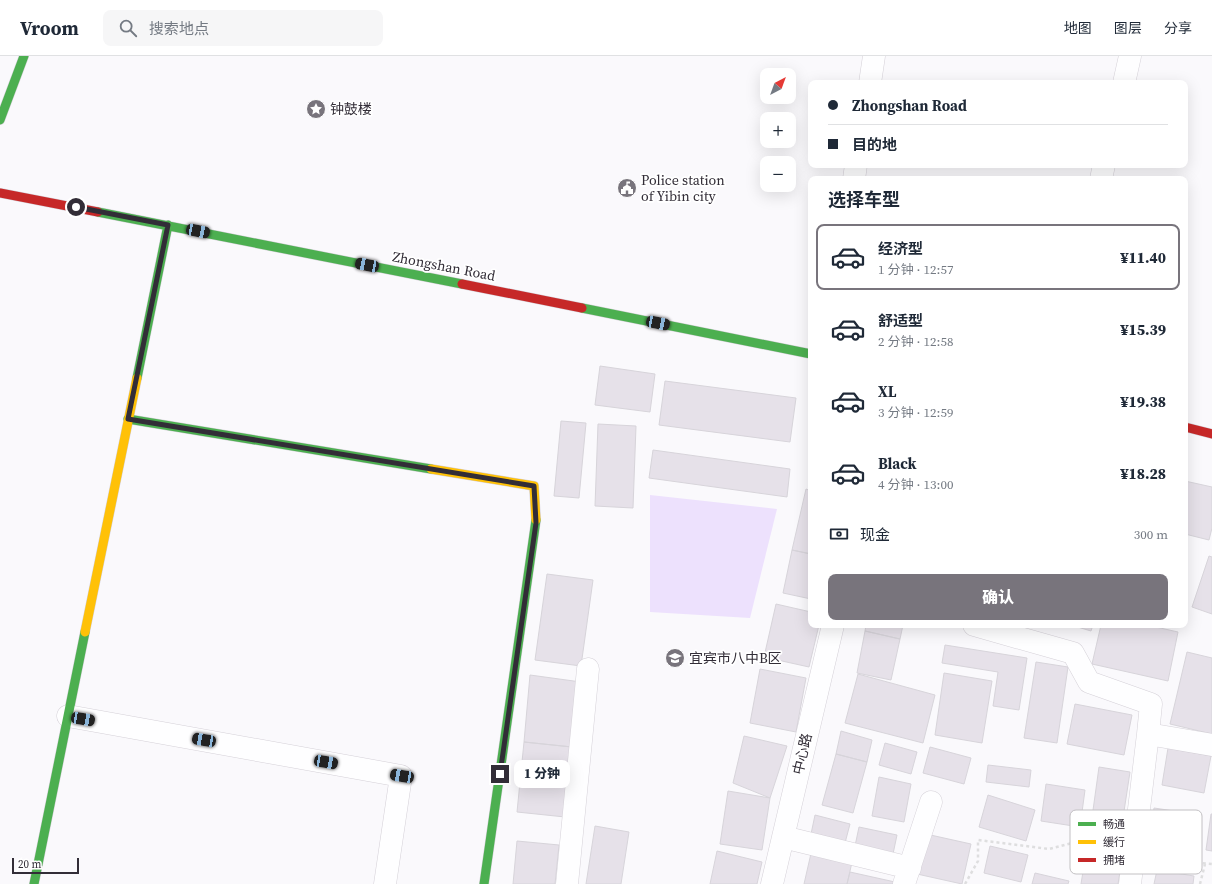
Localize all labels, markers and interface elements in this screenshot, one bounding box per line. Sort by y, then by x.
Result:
search box [103,10,383,46]
text: Vroom [20,15,79,41]
icon: search [117,17,139,39]
text: 搜索地点 [149,18,209,39]
text: 地图 [1064,18,1092,38]
text: 图层 [1114,18,1142,38]
text: 分享 [1164,18,1192,38]
north arrow [760,68,796,104]
map controls [760,68,796,192]
text: Zhongshan Road [852,95,967,116]
place icon: 钟鼓楼 [305,98,327,120]
place label: 钟鼓楼 [330,99,372,119]
button: + [760,112,796,148]
text: 目的地 [852,134,897,155]
button: − [760,156,796,192]
place label: Police station of Yibin city [641,170,725,206]
public building icon: Police station of Yibin city [616,177,638,199]
text: 选择车型 [828,187,900,212]
route start [67,198,85,216]
car [185,223,211,239]
text: 经济型 [878,238,923,259]
icon: car [830,239,866,275]
street label: Zhongshan Road [391,246,497,286]
text: ¥11.40 [1120,247,1166,268]
car [354,257,380,273]
text: 1 分钟 · 12:57 [878,261,953,278]
text: 舒适型 [878,310,923,331]
icon: car [830,311,866,347]
car [645,315,671,331]
text: ¥15.39 [1120,319,1166,340]
text: 2 分钟 · 12:58 [878,333,953,350]
text: XL [878,381,897,402]
icon: car [830,383,866,419]
text: ¥19.38 [1120,391,1166,412]
text: 3 分钟 · 12:59 [878,404,953,421]
text: Black [878,453,917,474]
icon: car [830,455,866,491]
text: ¥18.28 [1120,463,1166,484]
text: 4 分钟 · 13:00 [878,476,953,493]
icon: cash [828,523,850,545]
text: 现金 [860,524,890,545]
text: 300 m [1134,526,1168,543]
button: 确认 [828,574,1168,620]
school or university icon: 宜宾市八中B区 [664,647,686,669]
place label: 宜宾市八中B区 [689,648,782,668]
car [70,711,96,727]
street label: 中心路 [788,731,816,777]
car [191,732,217,748]
car [313,754,339,770]
callout: 1 分钟 [514,760,570,788]
route end [491,765,509,783]
text: 1 分钟 [524,765,560,782]
car [389,768,415,784]
legend [1070,810,1202,874]
text: 畅通 [1103,817,1125,832]
text: 缓行 [1103,835,1125,850]
text: 拥堵 [1103,853,1125,868]
scale bar [12,856,79,875]
text: 20 m [18,857,41,872]

